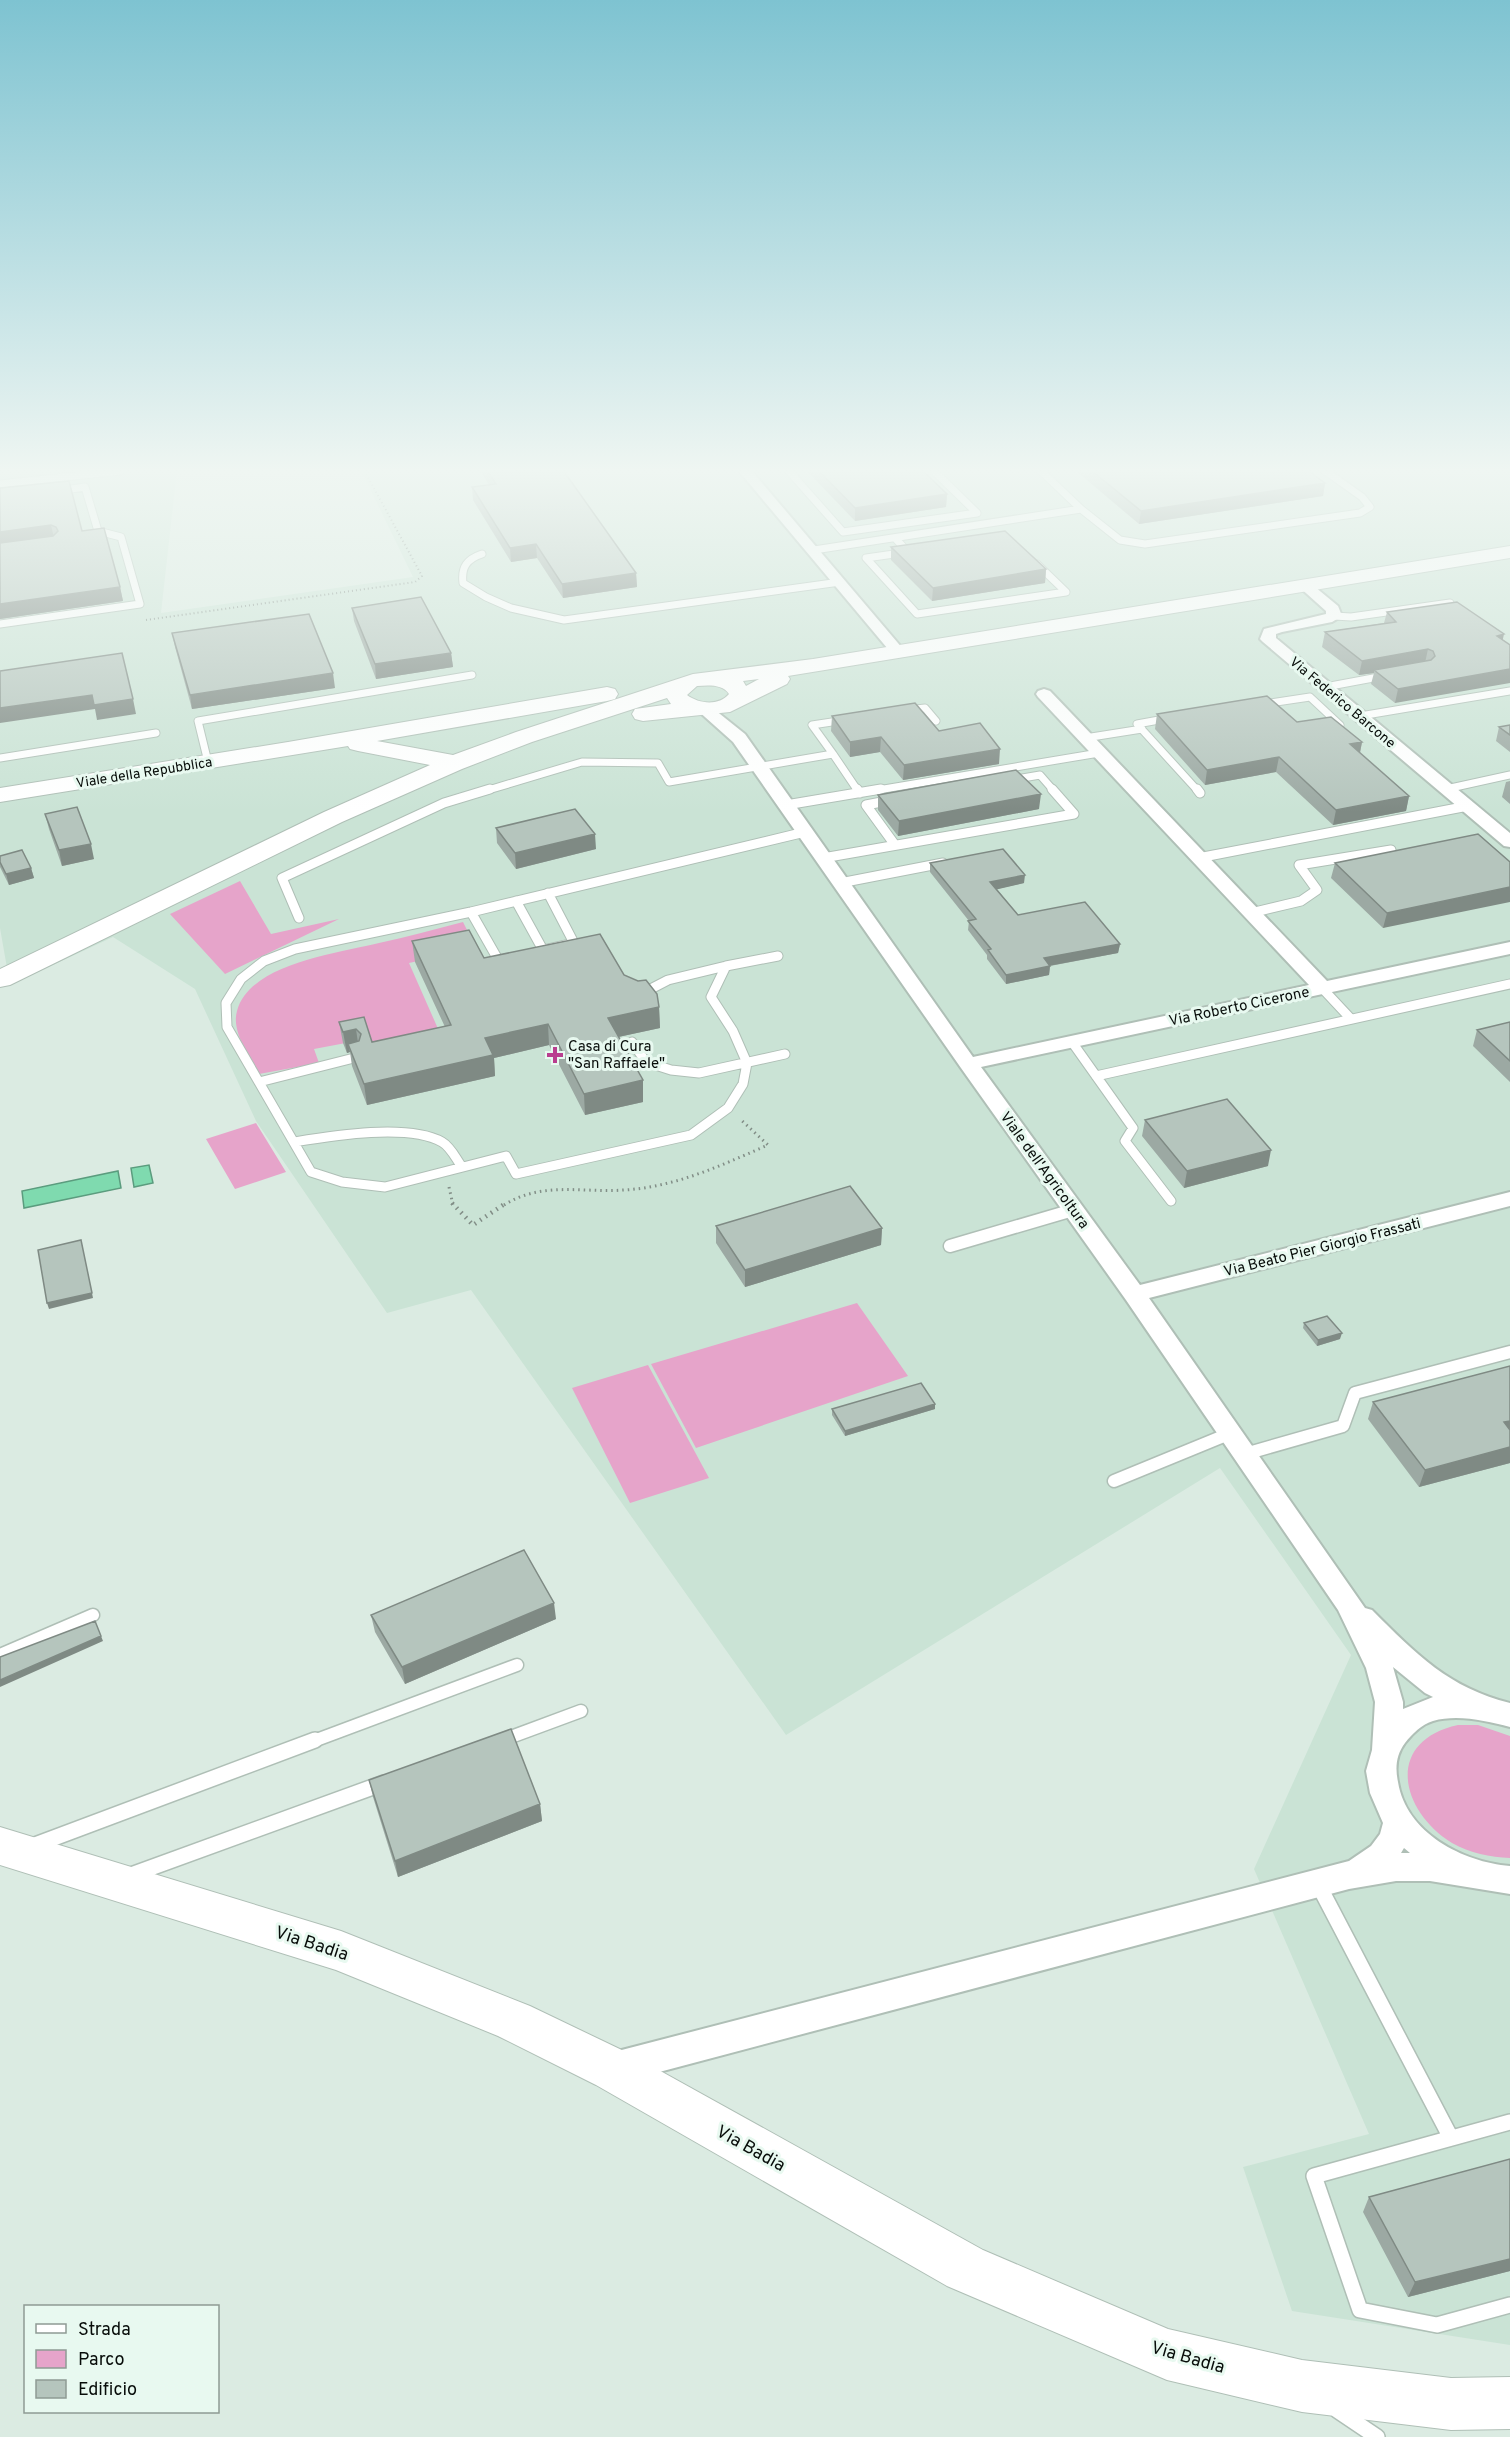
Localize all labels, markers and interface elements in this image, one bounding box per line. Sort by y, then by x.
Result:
street label: Via Federico Barcone [1286,654,1398,752]
street label: Viale della Repubblica [75,754,213,793]
street label: Via Roberto Cicerone [1167,983,1311,1032]
place label: Casa di Cura "San Raffaele" [568,1038,665,1074]
marker: Casa di Cura "San Raffaele" [546,1046,564,1064]
street label: Viale dell'Agricoltura [995,1109,1093,1233]
street label: Via Beato Pier Giorgio Frassati [1222,1215,1423,1282]
street label: Via Badia [272,1922,351,1967]
street label: Via Badia [712,2121,789,2178]
legend [24,2305,219,2413]
text: Strada [78,2319,131,2342]
street label: Via Badia [1148,2337,1227,2380]
text: Parco [78,2349,124,2372]
text: Edificio [78,2379,137,2402]

